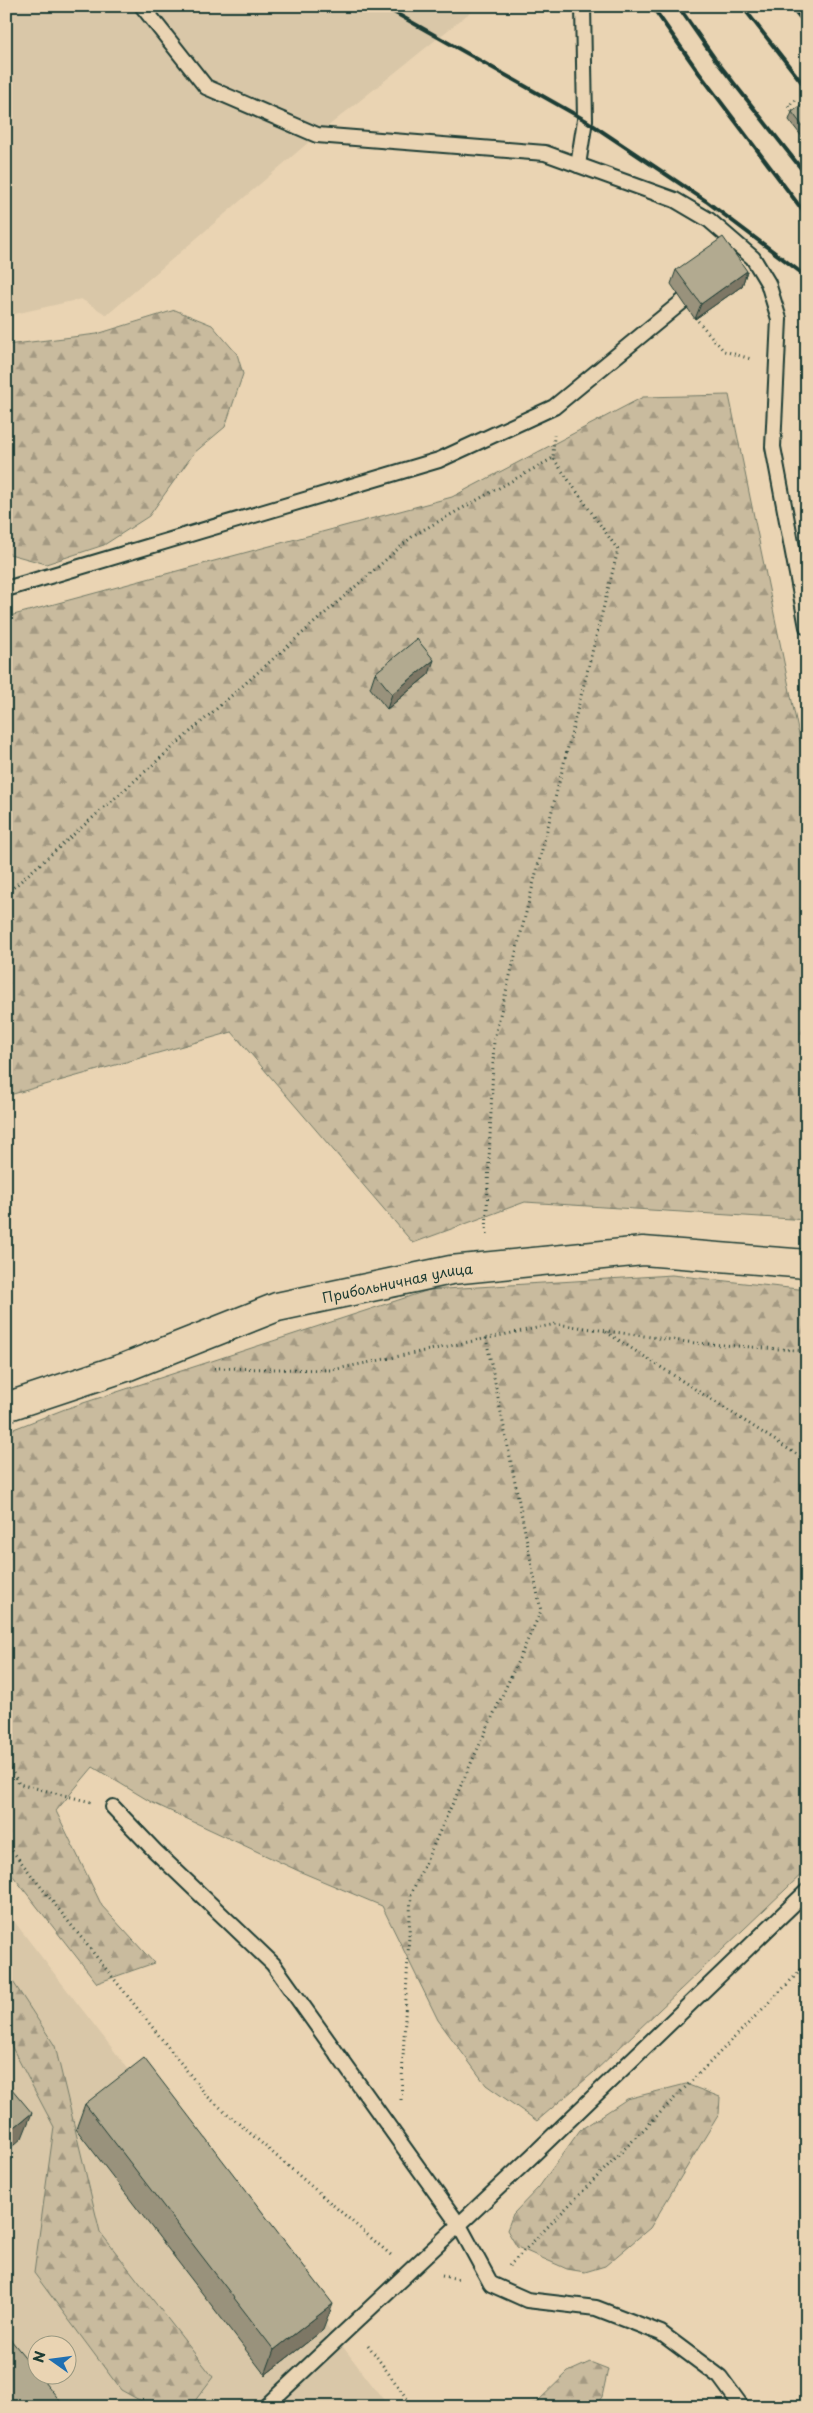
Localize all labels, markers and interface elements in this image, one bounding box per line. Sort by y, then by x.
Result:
street label: Прибольничная улица [320,1257,474,1308]
north arrow [28,2336,78,2386]
text: N [27,2349,50,2365]

